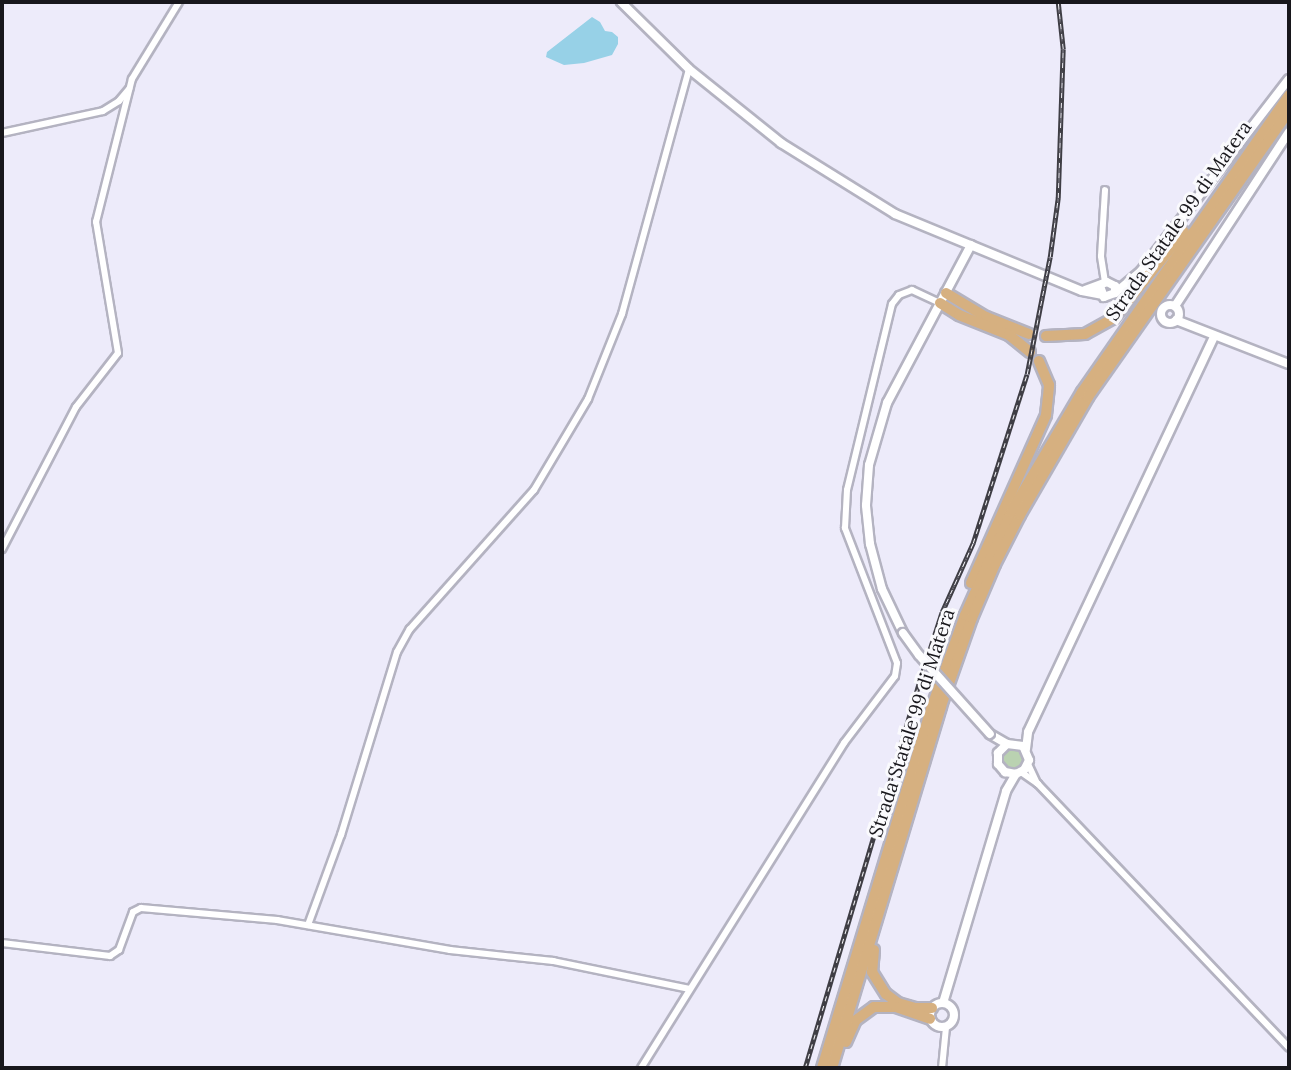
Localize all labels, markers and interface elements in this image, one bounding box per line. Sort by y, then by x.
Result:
street label: Strada Statale 99 di Matera [1101,117,1257,325]
street label: Strada Statale 99 di Matera [864,606,960,840]

